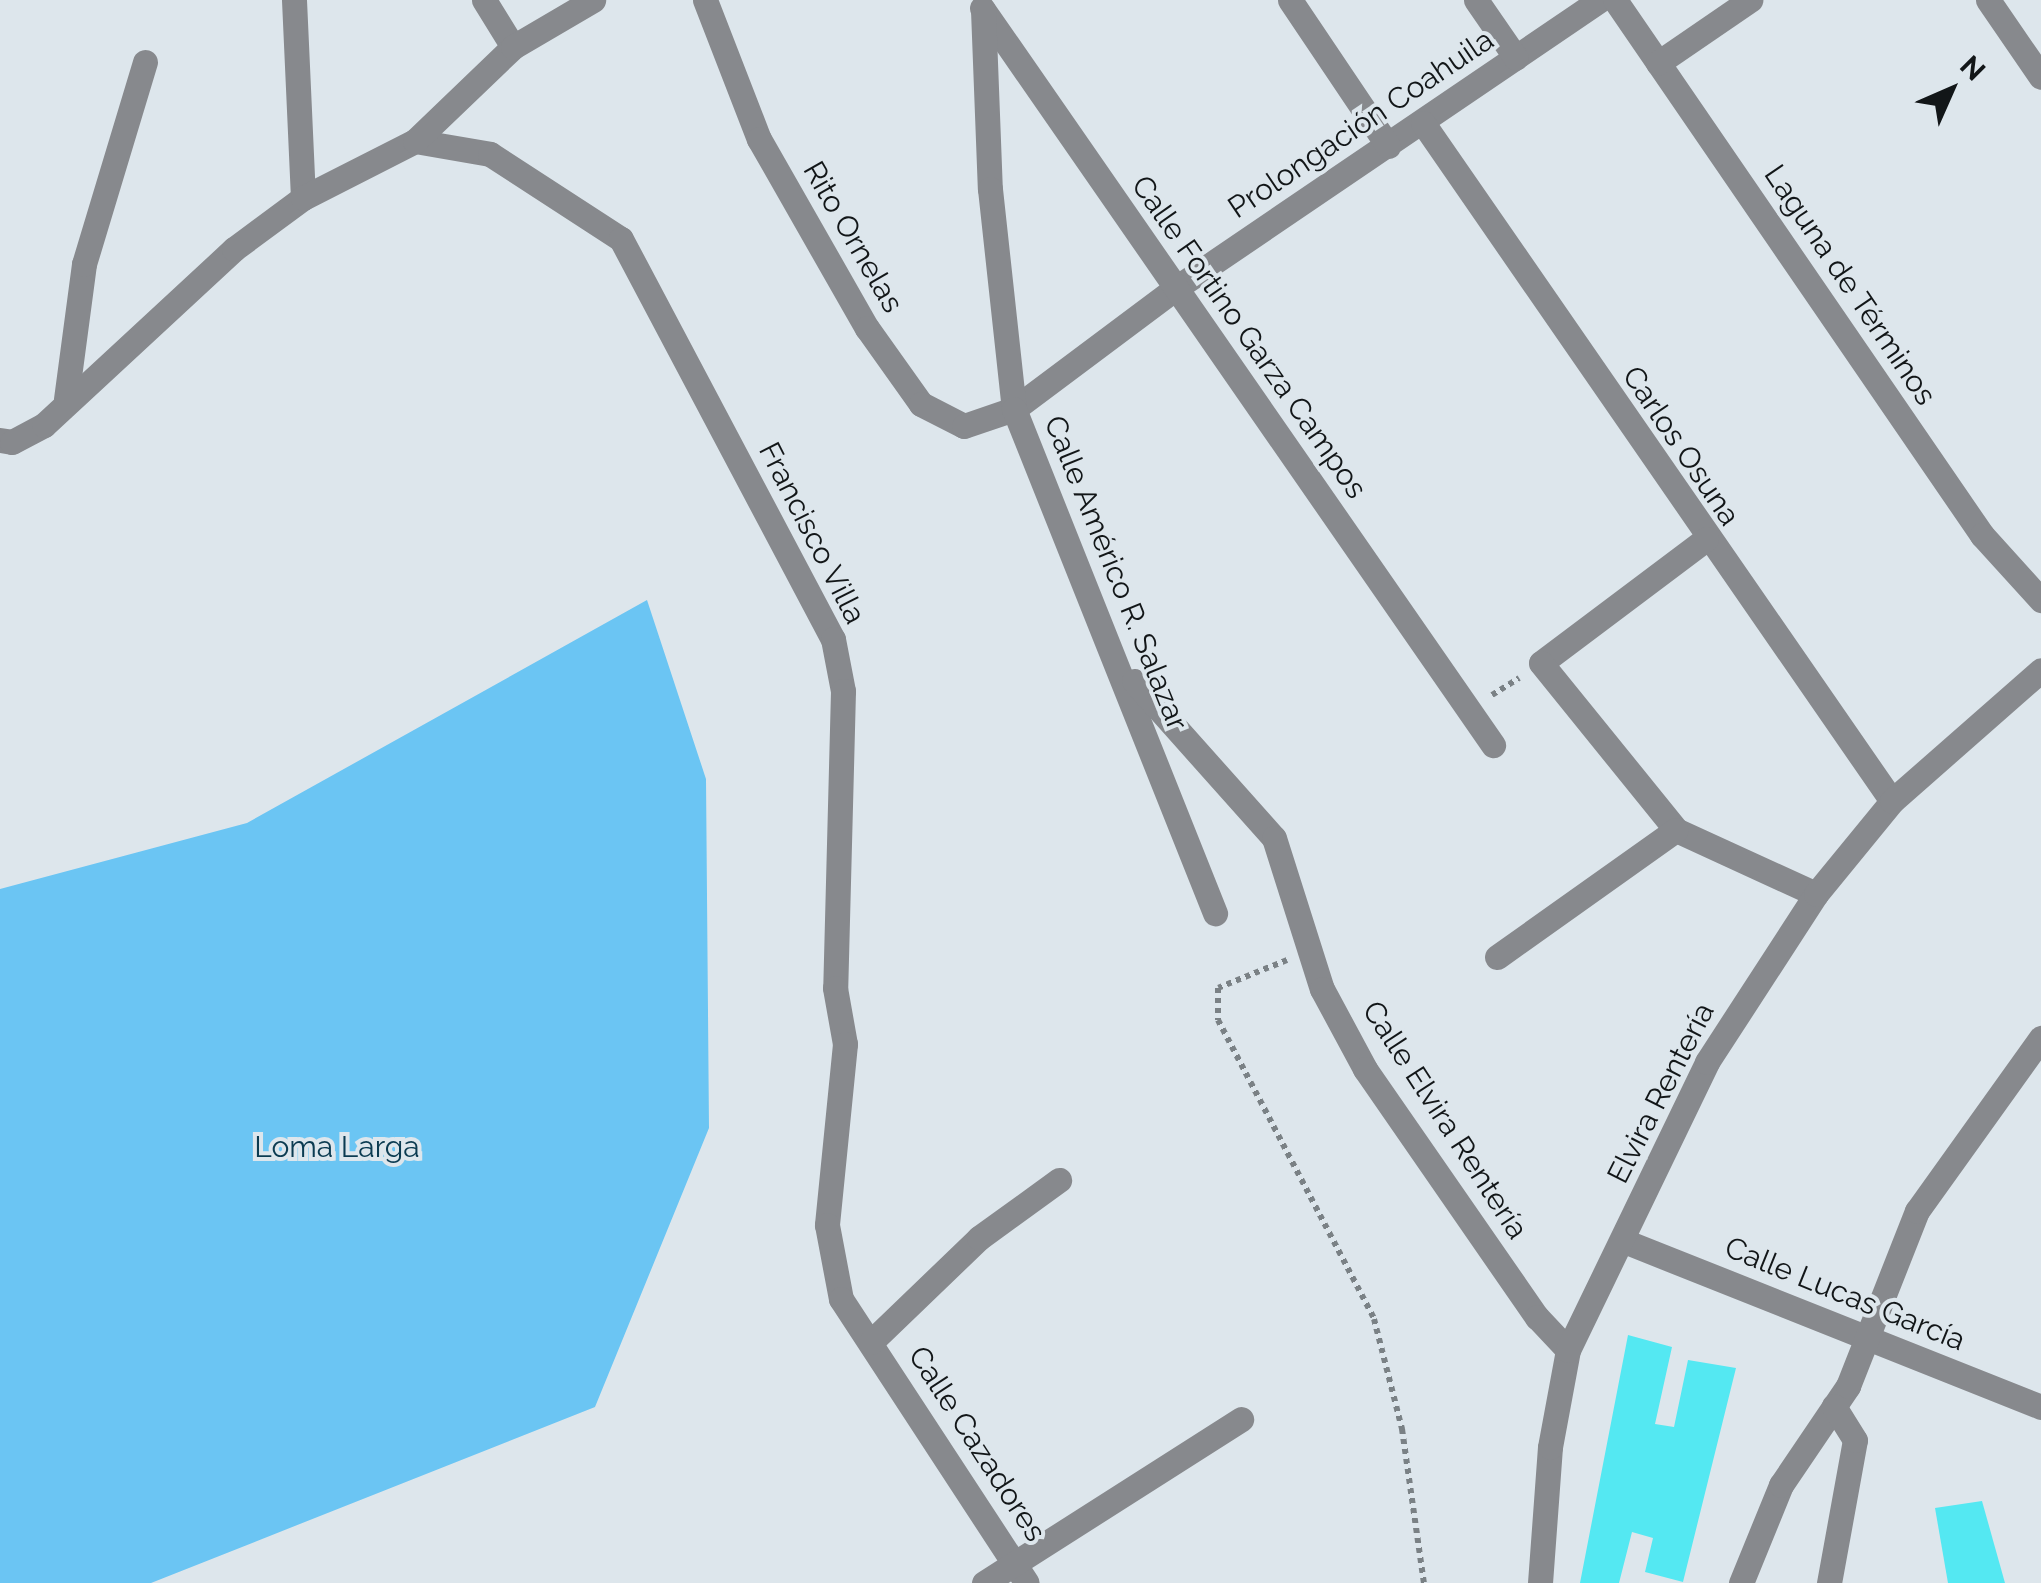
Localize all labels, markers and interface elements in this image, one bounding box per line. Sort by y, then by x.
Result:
street label: Prolongación Coahuila [1222,22,1500,226]
north arrow [1901,40,2001,140]
text: N [1953,49,1992,88]
street label: Rito Ornelas [795,155,911,319]
street label: Laguna de Términos [1756,158,1944,412]
street label: Calle Fortino Garza Campos [1124,169,1374,505]
street label: Carlos Osuna [1615,360,1747,532]
street label: Calle Américo R. Salazar [1036,410,1196,736]
street label: Francisco Villa [751,436,873,630]
street label: Calle Elvira Rentería [1355,994,1535,1246]
street label: Elvira Rentería [1600,997,1722,1189]
park label: Loma Larga [254,1129,420,1165]
street label: Calle Lucas García [1720,1229,1970,1359]
street label: Calle Cazadores [901,1340,1053,1548]

